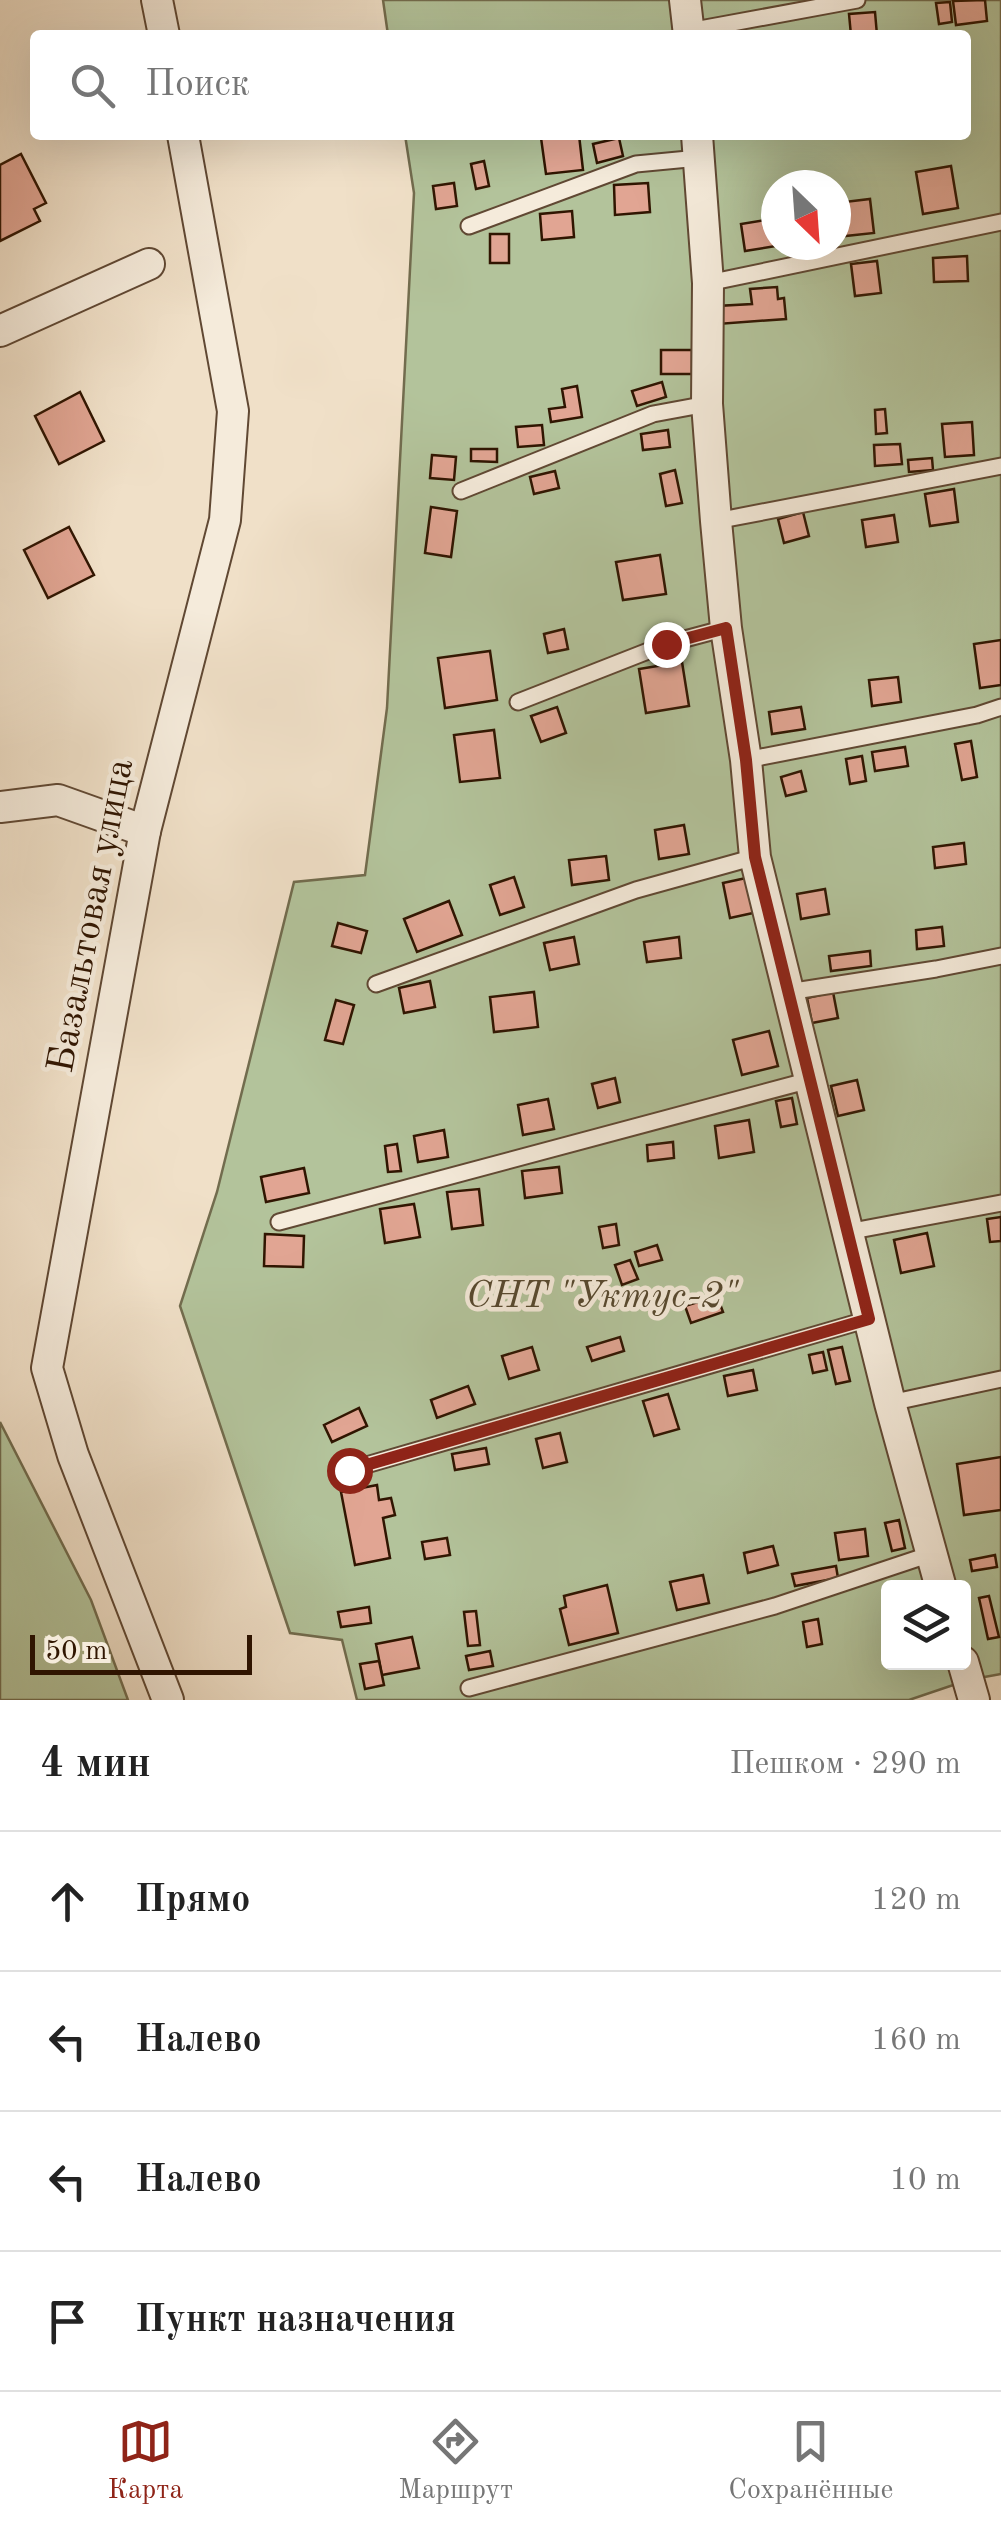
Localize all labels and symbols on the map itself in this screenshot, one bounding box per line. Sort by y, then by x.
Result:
north arrow [761,170,851,260]
route end [644,622,690,668]
street label: Базальтовая улица [43,755,141,1076]
park label: СНТ "Уктус-2" [466,1278,739,1316]
route start [327,1448,373,1494]
scale bar [30,1630,252,1674]

